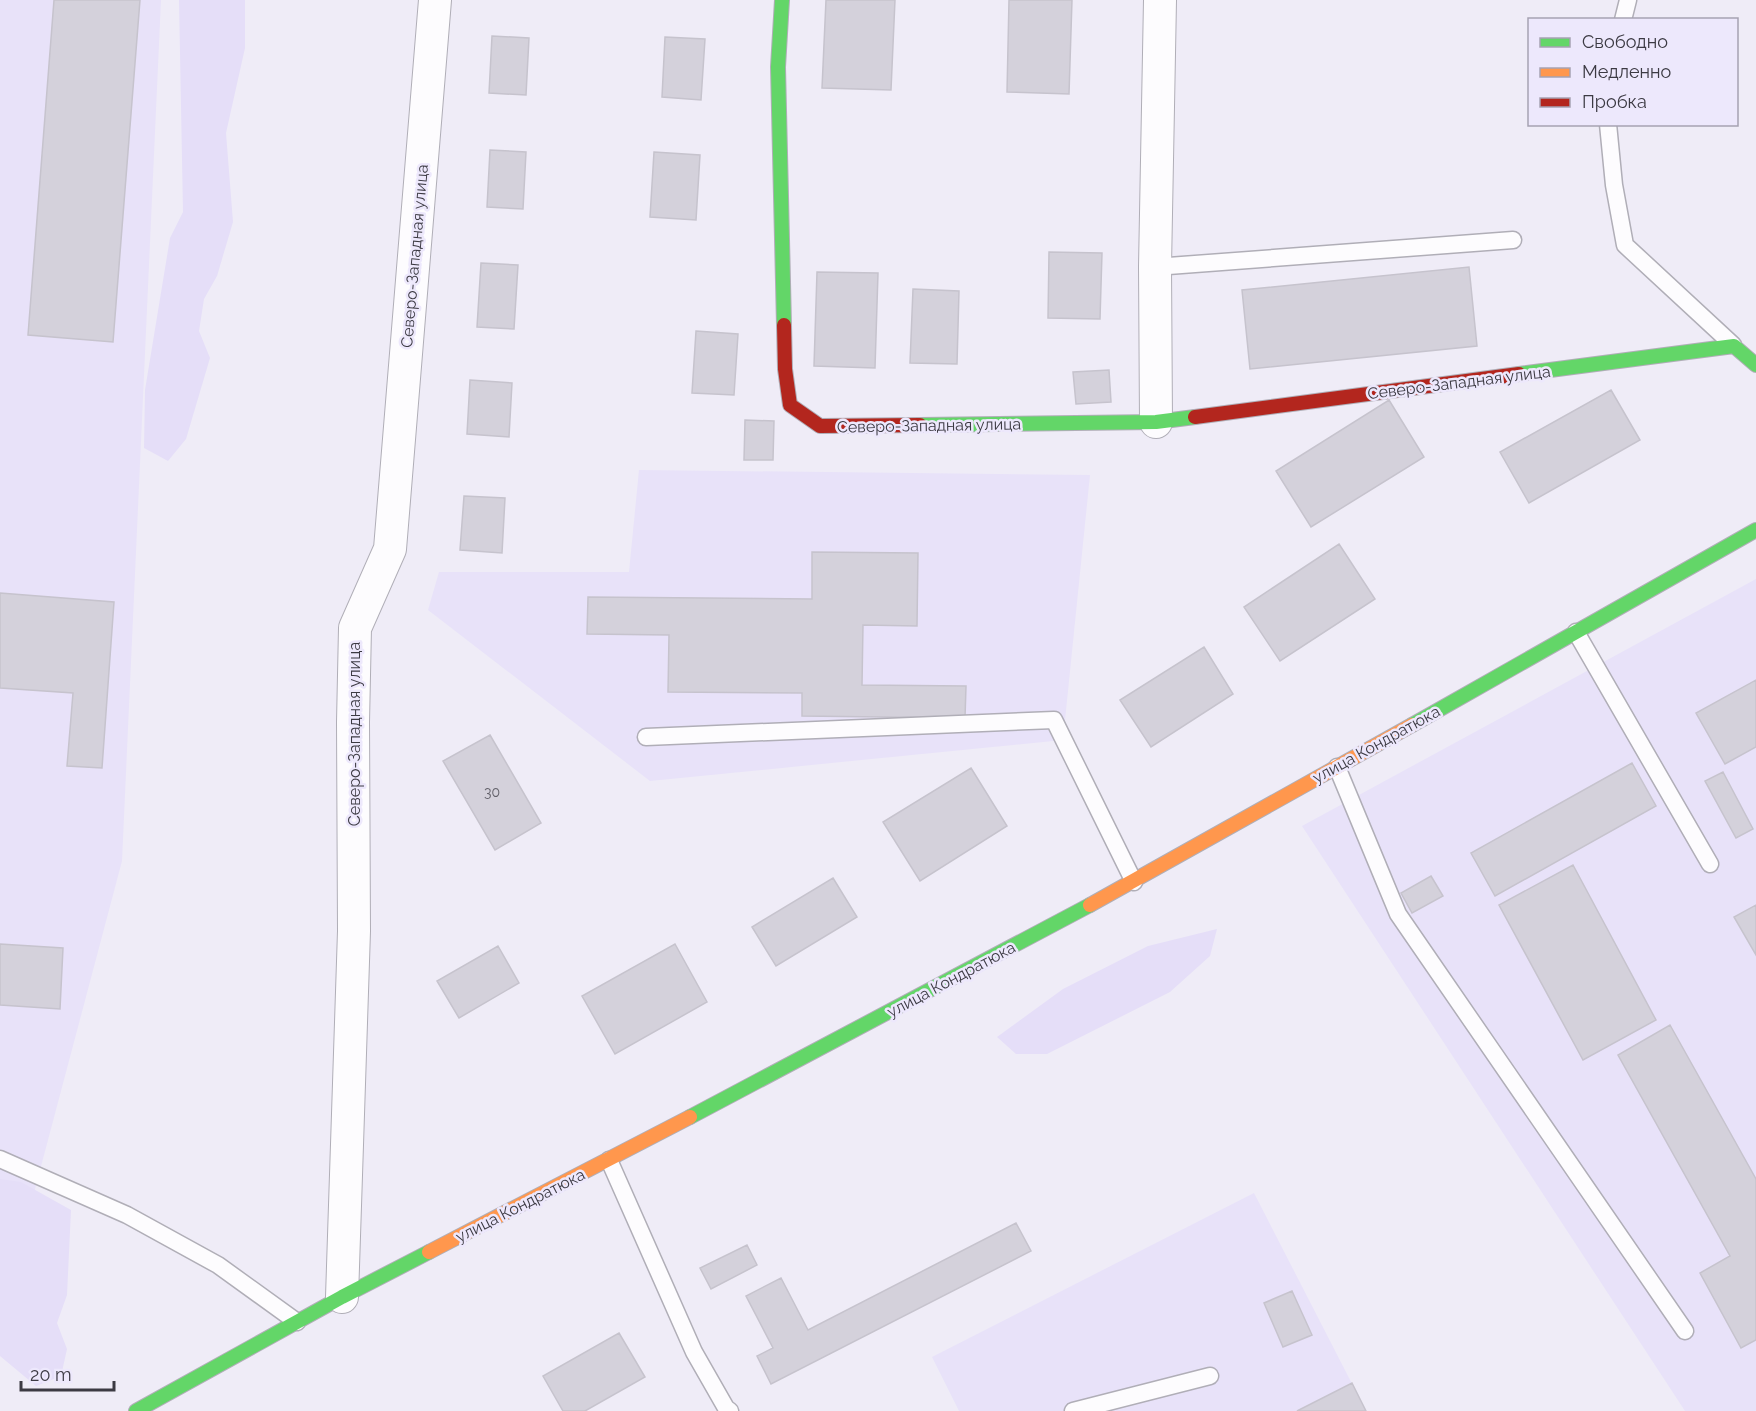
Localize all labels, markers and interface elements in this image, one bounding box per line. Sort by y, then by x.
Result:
legend [1528,18,1738,126]
text: Свободно [1582,31,1668,52]
text: Медленно [1582,61,1671,82]
text: Пробка [1582,91,1647,112]
street label: Северо-Западная улица [397,163,432,349]
street label: Северо-Западная улица [1366,362,1552,403]
street label: Северо-Западная улица [837,414,1021,437]
street label: Северо-Западная улица [345,642,364,826]
street label: улица Кондратюка [1309,702,1443,787]
house number: 30 [484,784,500,800]
street label: улица Кондратюка [884,938,1019,1021]
street label: улица Кондратюка [452,1165,588,1246]
scale bar [21,1354,114,1392]
text: 20 m [30,1364,72,1385]

